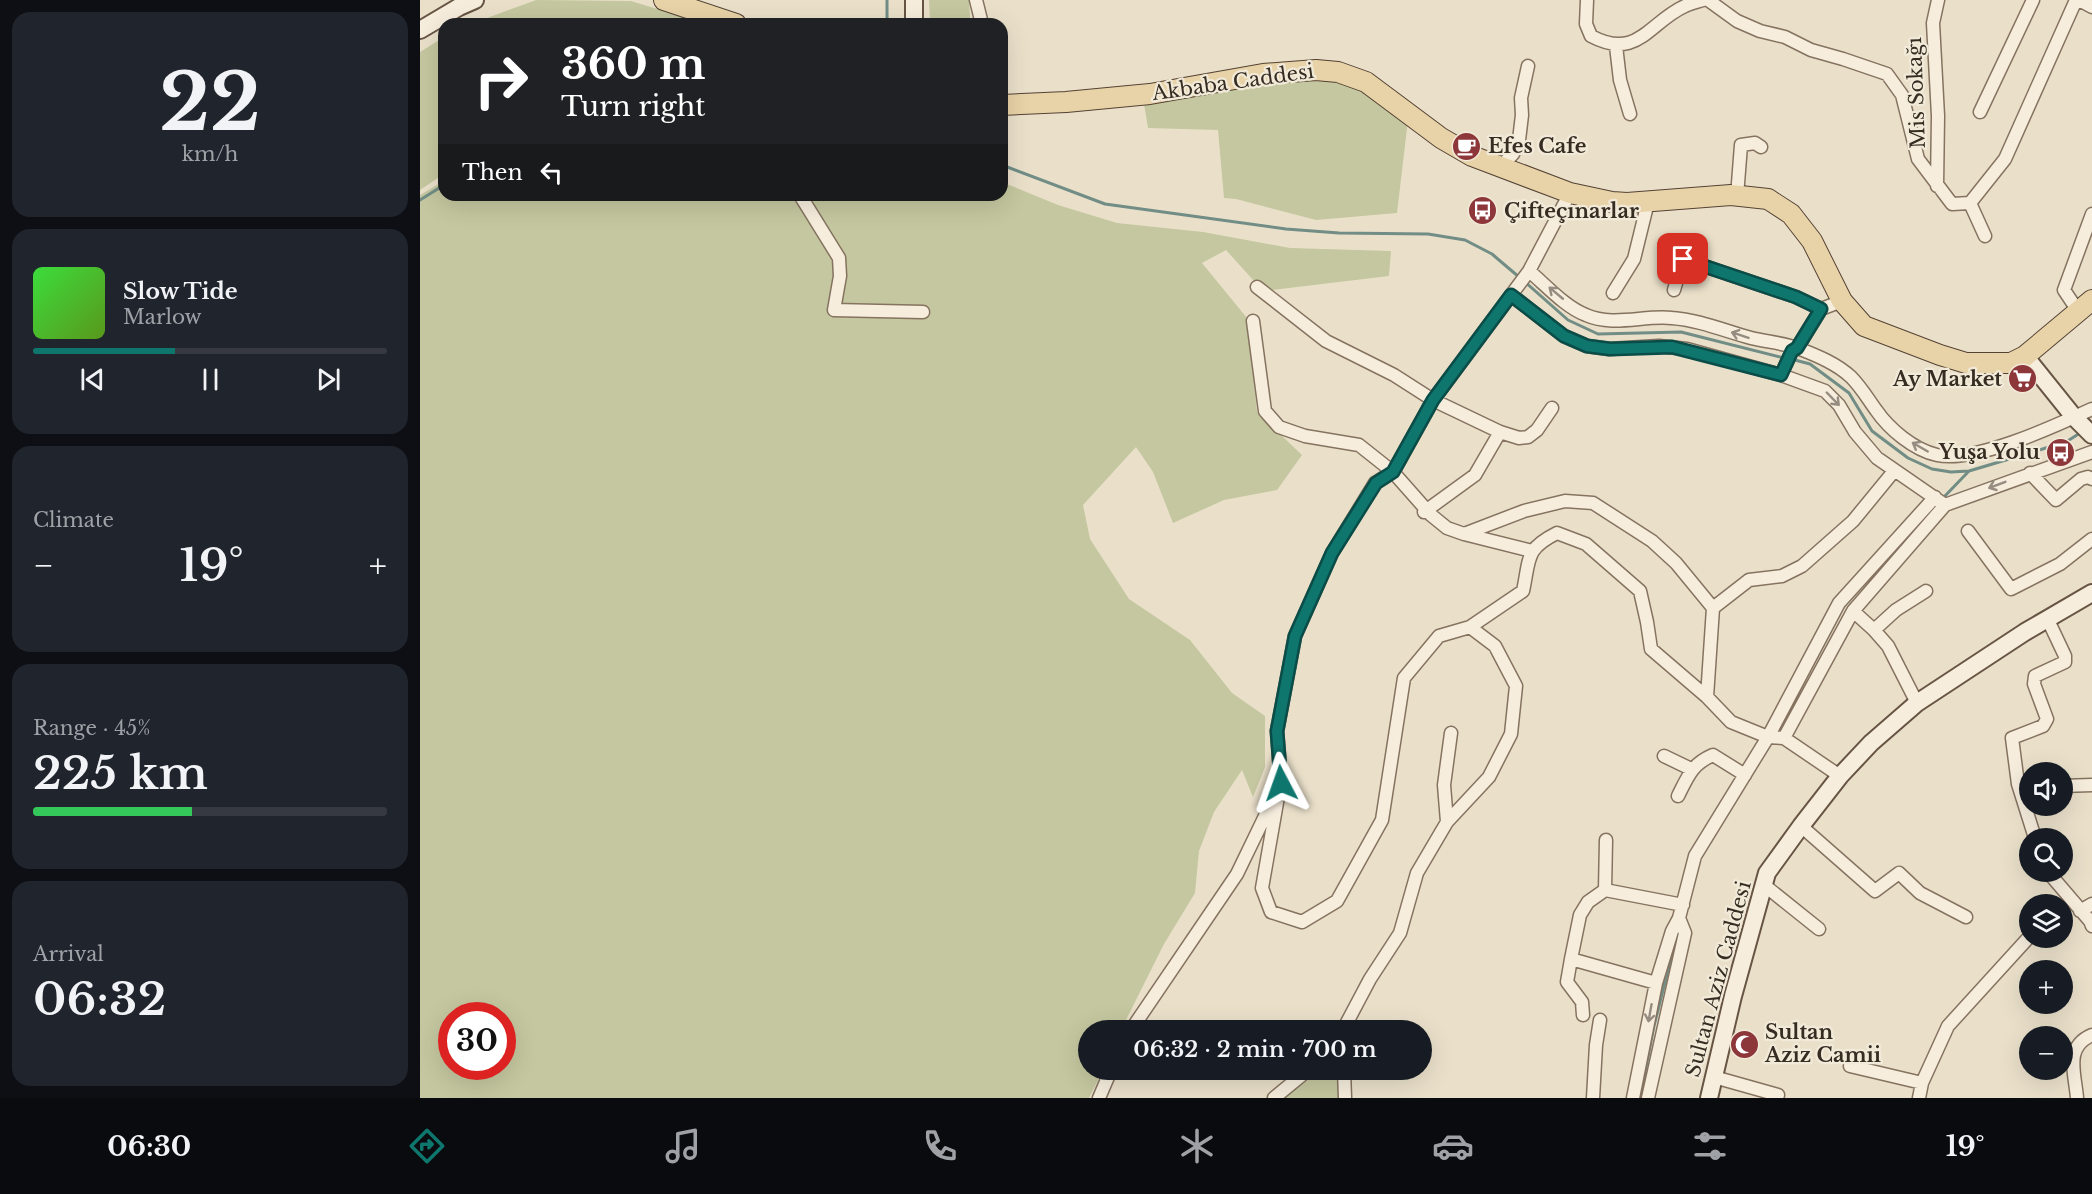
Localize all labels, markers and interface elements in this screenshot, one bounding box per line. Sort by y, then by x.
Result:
street label: Mis Sokağı [1902,37,1930,149]
text: 360 m [561,38,705,90]
icon: right [462,42,540,120]
text: 22 [159,54,261,151]
street label: Akbaba Caddesi [1150,59,1316,105]
text: Turn right [561,90,705,123]
cafe icon: Efes Cafe [1451,130,1483,162]
place label: Efes Cafe [1488,134,1586,158]
text: km/h [182,142,238,166]
icon: left [535,156,568,189]
text: Then [462,159,523,186]
bus stop icon: Çifteçınarlar [1467,195,1499,227]
place label: Çifteçınarlar [1504,199,1639,223]
pin [1657,233,1708,284]
icon: arrive [1666,242,1699,275]
text: Slow Tide [123,278,238,305]
one-way arrow [1548,287,1564,300]
text: Marlow [123,305,202,329]
one-way arrow [1731,328,1750,339]
icon: previous [76,363,109,396]
icon: pause [194,363,227,396]
icon: next [312,363,345,396]
supermarket icon: Ay Market [2007,363,2039,395]
place label: Ay Market [1892,367,2002,391]
one-way arrow [1826,391,1840,406]
bus stop icon: Yuşa Yolu [2045,436,2077,468]
place label: Yuşa Yolu [1938,440,2040,464]
one-way arrow [1912,441,1929,453]
one-way arrow [1988,481,2007,492]
text: Climate [33,508,114,532]
text: 19° [179,537,244,593]
text: − [33,545,54,586]
text: + [369,545,387,586]
text: Range · 45% [33,716,151,740]
text: 225 km [33,745,208,801]
position arrow [1249,751,1313,815]
map controls [2019,762,2073,1080]
button: sound [2019,762,2073,816]
button: search [2019,828,2073,882]
street label: Sultan Aziz Caddesi [1680,878,1756,1080]
button: layers [2019,894,2073,948]
text: Arrival [33,942,104,966]
button: + [2019,960,2073,1014]
text: 06:32 [33,971,166,1027]
speed limit sign: 30 [438,1002,516,1080]
one-way arrow [1644,1003,1655,1023]
place label: Sultan Aziz Camii [1764,1020,1881,1067]
button: − [2019,1026,2073,1080]
mosque icon: Sultan Aziz Camii [1728,1028,1760,1060]
text: 06:32 · 2 min · 700 m [1133,1036,1377,1063]
icon: directions [406,1125,448,1167]
icon: music [662,1125,704,1167]
icon: phone [919,1125,961,1167]
icon: climate [1176,1125,1218,1167]
icon: car [1432,1125,1474,1167]
icon: filters [1689,1125,1731,1167]
text: 06:30 [107,1130,191,1163]
text: 19° [1946,1130,1985,1163]

